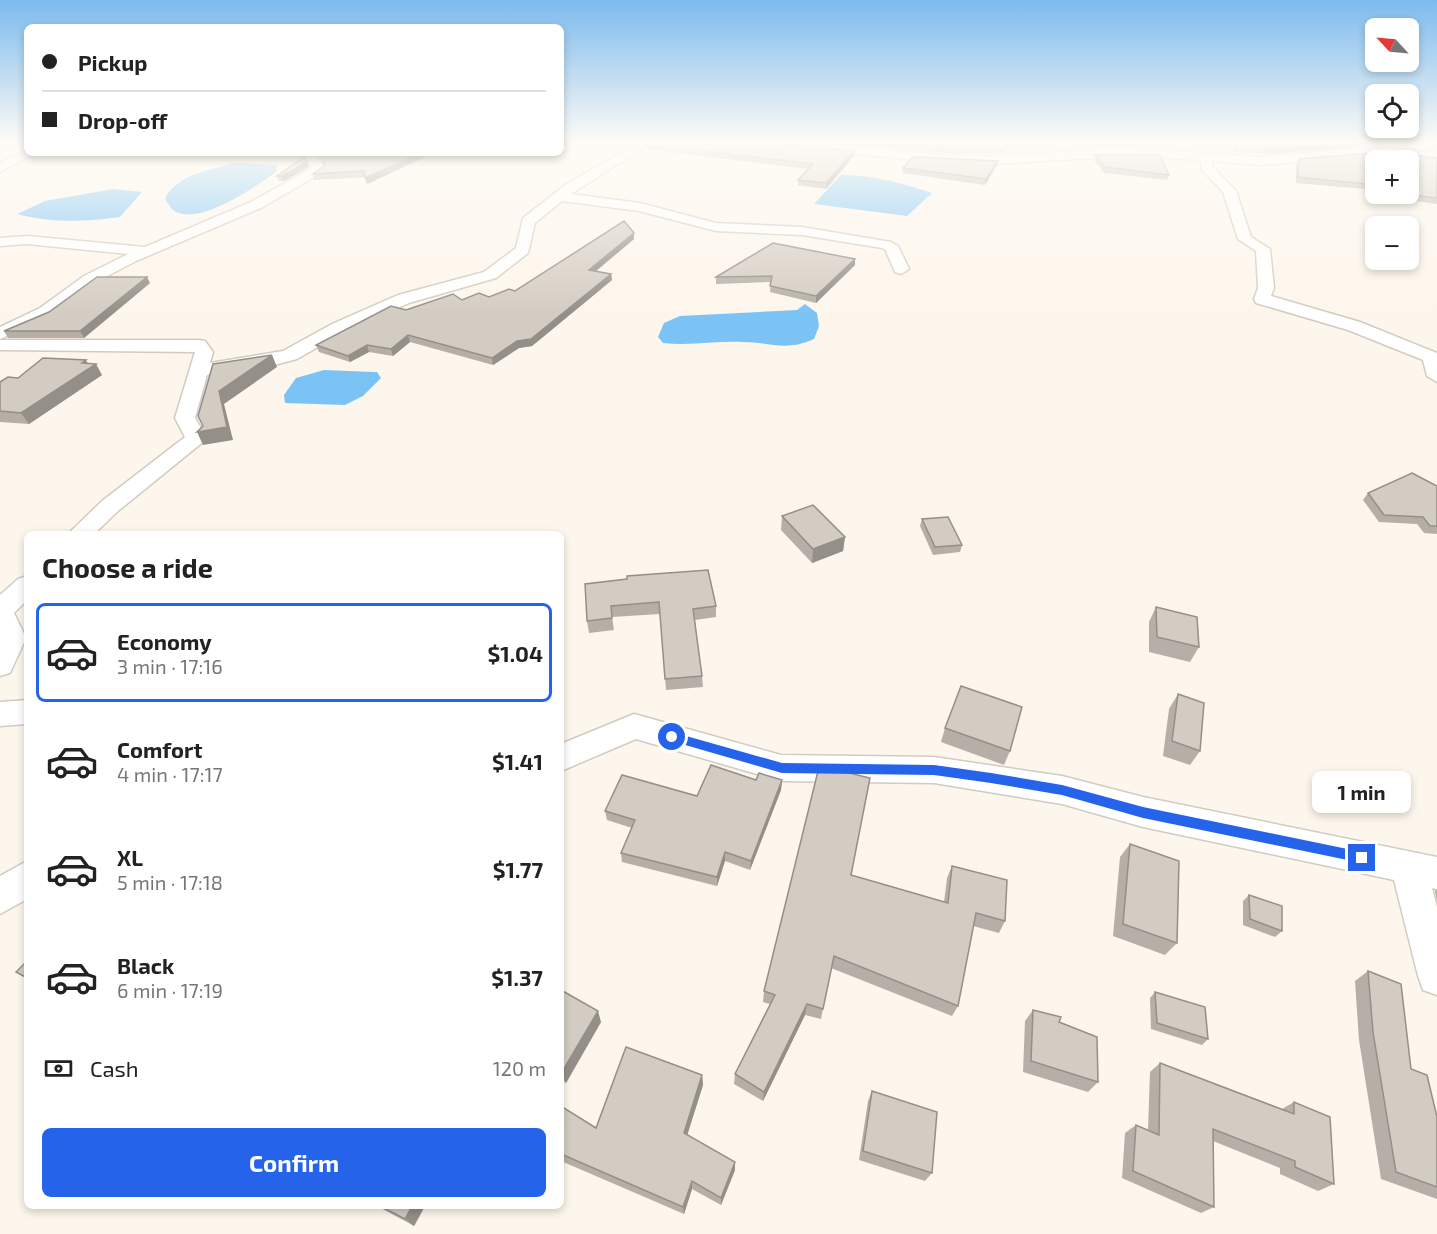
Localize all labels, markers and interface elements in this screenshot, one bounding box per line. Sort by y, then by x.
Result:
north arrow [1365,18,1419,72]
map controls [1365,18,1419,270]
text: Pickup [78,49,147,75]
button: locate [1365,84,1419,138]
text: Drop-off [78,107,167,133]
button: + [1365,150,1419,204]
button: − [1365,216,1419,270]
text: Choose a ride [42,551,213,583]
icon: car [45,626,99,680]
text: Economy [117,628,212,654]
text: $1.04 [487,640,543,666]
text: 3 min · 17:16 [117,654,223,678]
route start [658,723,685,750]
icon: car [45,734,99,788]
text: Comfort [117,736,202,762]
text: $1.41 [492,748,543,774]
text: 4 min · 17:17 [117,762,223,786]
callout: 1 min [1312,771,1412,813]
text: 1 min [1337,780,1386,804]
icon: car [45,842,99,896]
text: XL [117,844,143,870]
route end [1348,844,1375,871]
text: $1.77 [493,856,543,882]
text: 5 min · 17:18 [117,870,223,894]
icon: car [45,950,99,1004]
text: Black [117,952,174,978]
text: $1.37 [491,964,543,990]
text: 6 min · 17:19 [117,978,223,1002]
icon: cash [42,1052,75,1085]
text: Cash [90,1055,139,1081]
text: 120 m [493,1056,546,1080]
button: Confirm [42,1128,546,1197]

